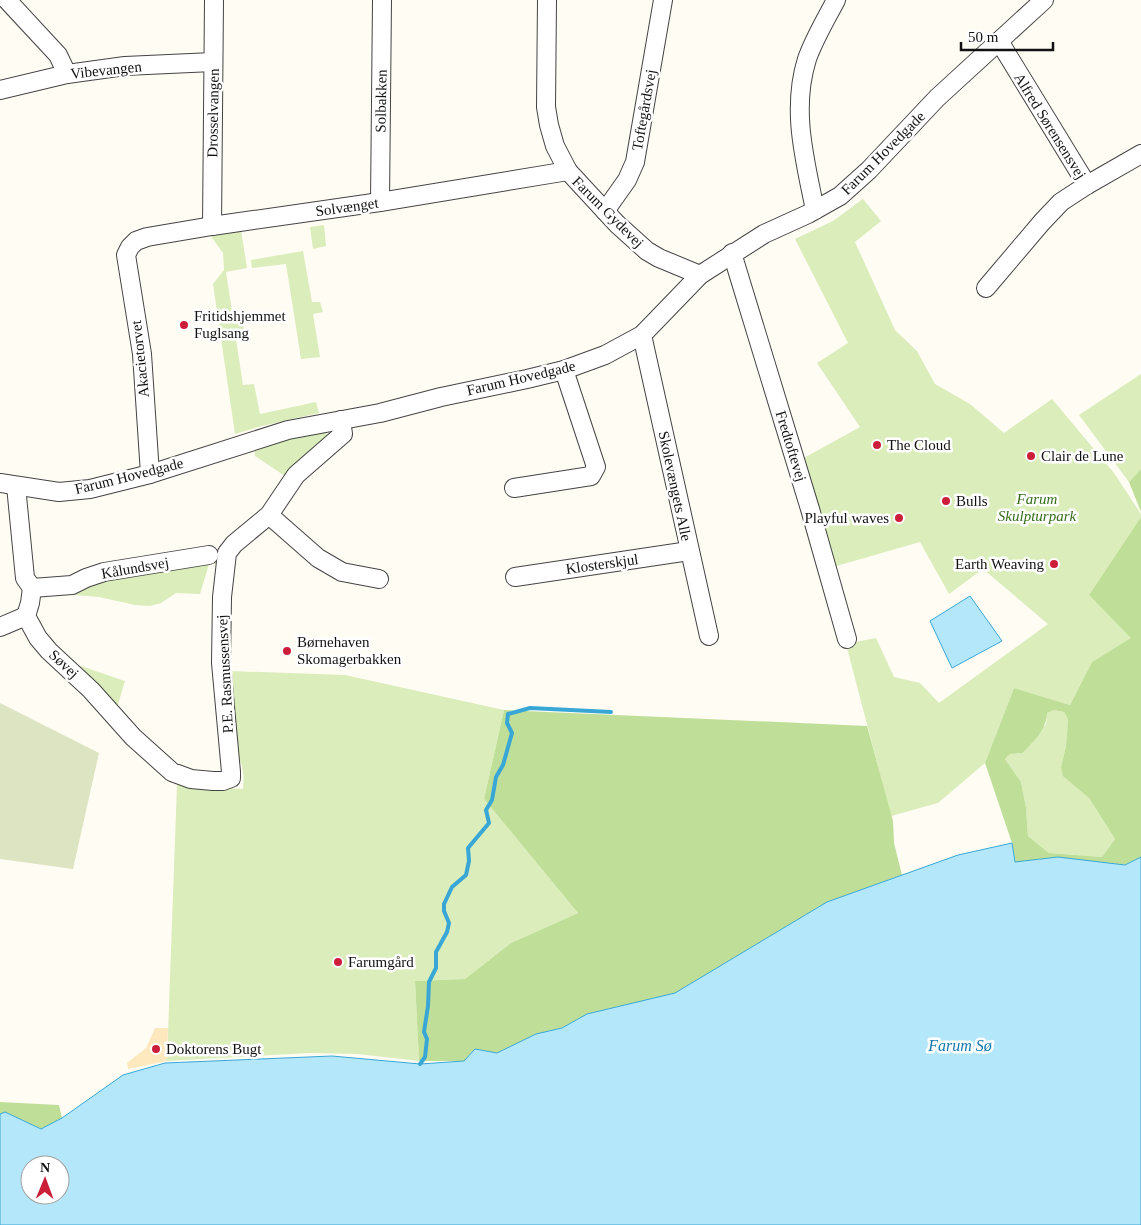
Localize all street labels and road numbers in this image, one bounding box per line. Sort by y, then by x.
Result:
street label: Vibevangen [70,58,143,82]
street label: Drosselvangen [204,68,222,158]
street label: Toftegårdsvej [629,68,659,152]
street label: Solbakken [372,69,390,133]
street label: Alfred Sørensensvej [1011,70,1089,182]
street label: Farum Hovedgade [838,108,928,198]
street label: Farum Gydevej [569,173,647,251]
street label: Solvænget [315,195,380,219]
street label: Akacietorvet [128,319,152,398]
street label: Farum Hovedgade [465,358,577,398]
street label: Fredtoftevej [773,409,809,483]
street label: Skolevængets Alle [656,430,695,543]
street label: Farum Hovedgade [73,455,185,497]
street label: Klosterskjul [565,551,639,577]
street label: Kålundsvej [100,554,170,582]
street label: P.E. Rasmussensvej [214,614,236,734]
street label: Søvej [46,646,82,682]

